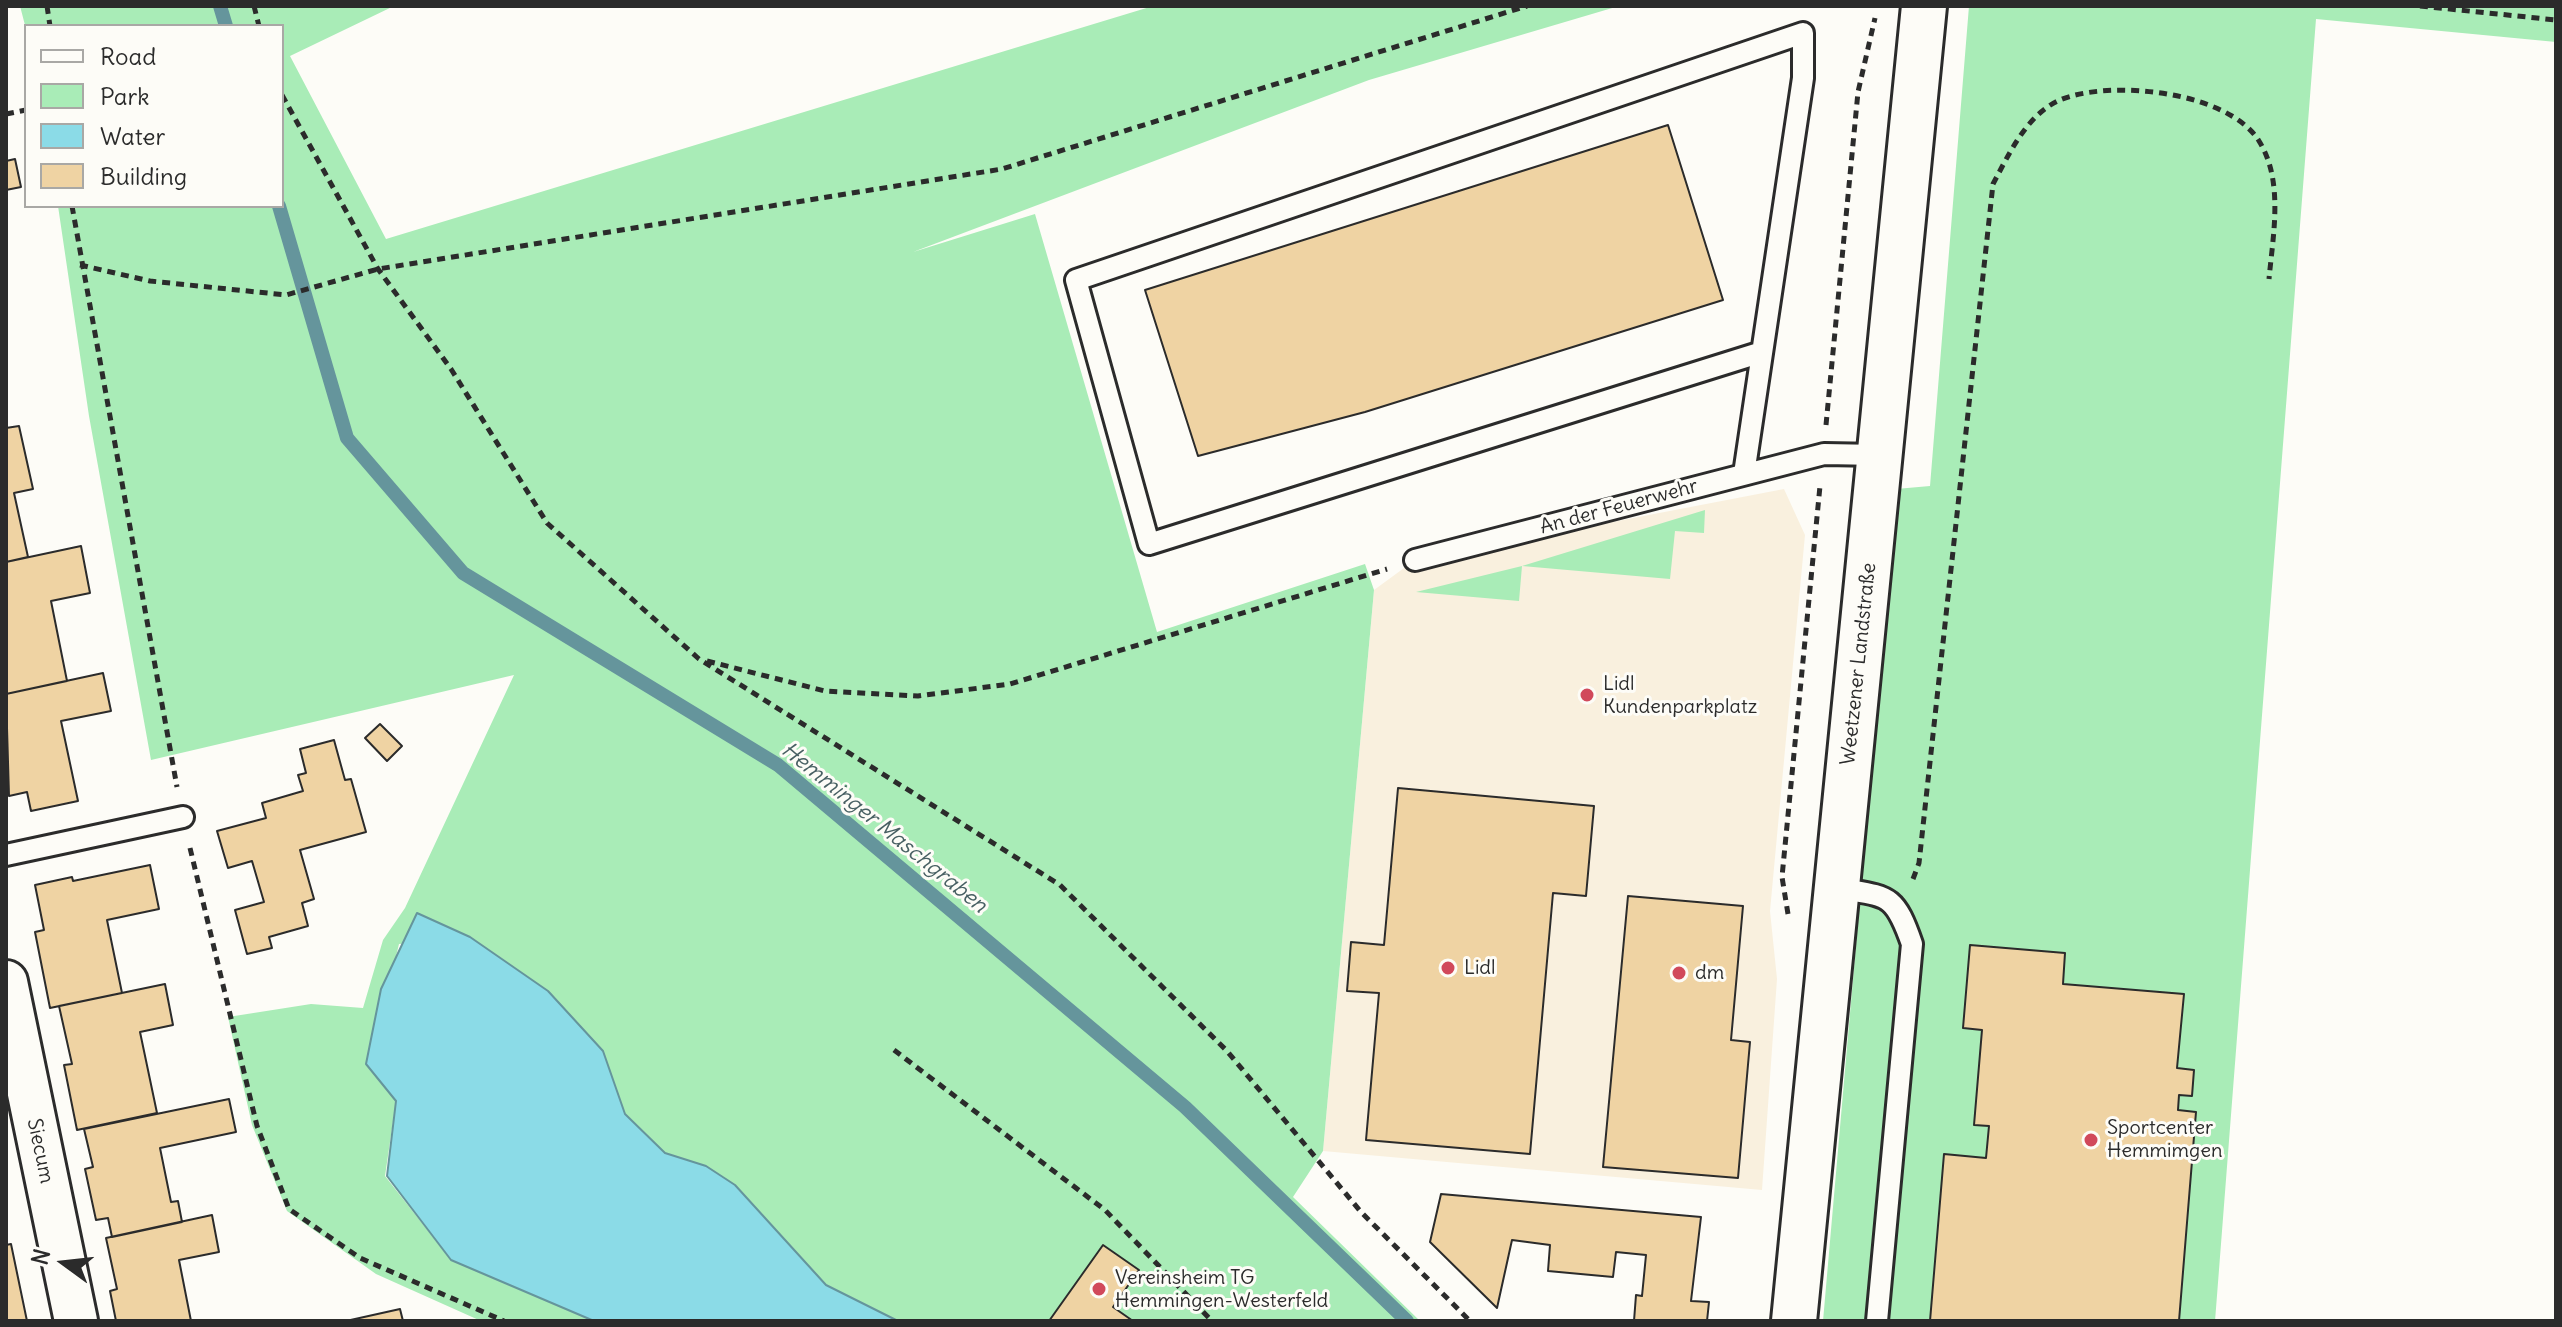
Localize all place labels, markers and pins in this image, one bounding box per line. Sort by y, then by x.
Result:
place label: Lidl Kundenparkplatz [1603,672,1757,719]
marker: Lidl Kundenparkplatz [1578,686,1596,704]
place label: Lidl [1464,956,1496,980]
marker: Lidl [1439,959,1457,977]
place label: dm [1695,961,1724,985]
marker: dm [1670,964,1688,982]
place label: Sportcenter Hemmimgen [2107,1116,2223,1163]
marker: Sportcenter Hemmimgen [2082,1131,2100,1149]
place label: Vereinsheim TG Hemmingen-Westerfeld [1115,1266,1328,1313]
marker: Vereinsheim TG Hemmingen-Westerfeld [1090,1280,1108,1298]

